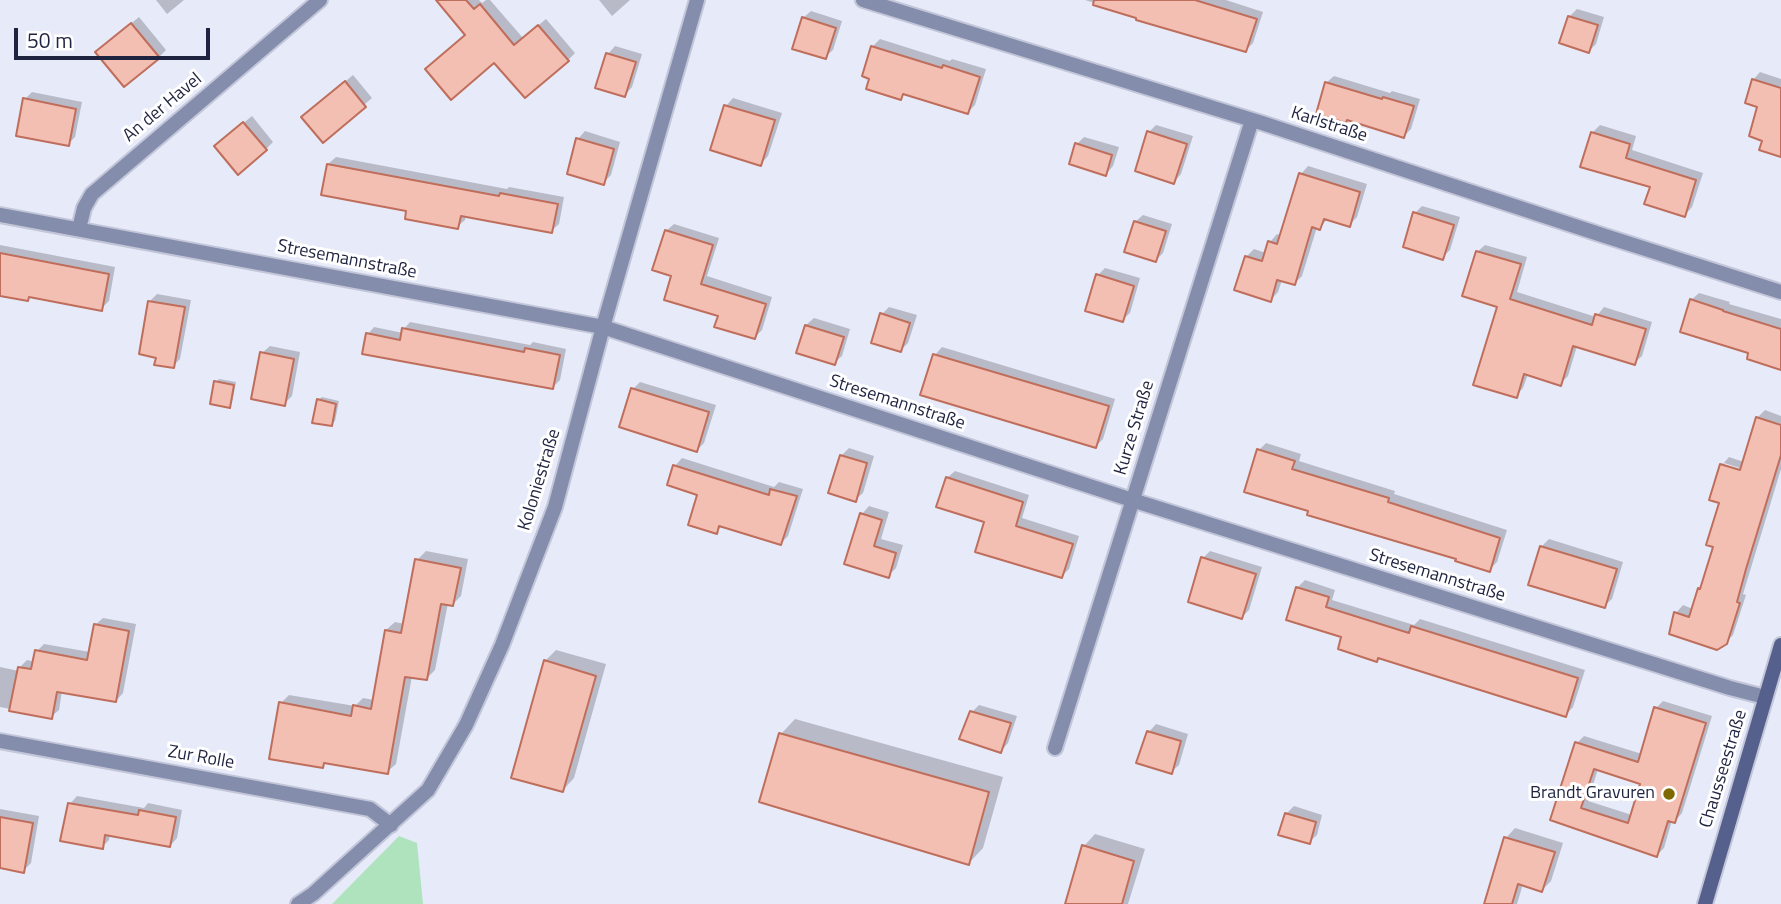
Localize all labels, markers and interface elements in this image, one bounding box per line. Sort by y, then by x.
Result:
scale bar [18,14,214,58]
text: 50 m [27,24,73,56]
street label: An der Havel [119,69,207,147]
street label: Karlstraße [1288,103,1370,147]
street label: Stresemannstraße [276,236,418,284]
street label: Stresemannstraße [826,371,968,435]
street label: Kurze Straße [1110,378,1160,478]
street label: Koloniestraße [514,427,566,533]
street label: Stresemannstraße [1366,545,1508,607]
street label: Chausseestraße [1696,707,1752,831]
street label: Zur Rolle [166,742,236,774]
place label: Brandt Gravuren [1530,783,1655,805]
marker: Brandt Gravuren [1661,786,1677,802]

